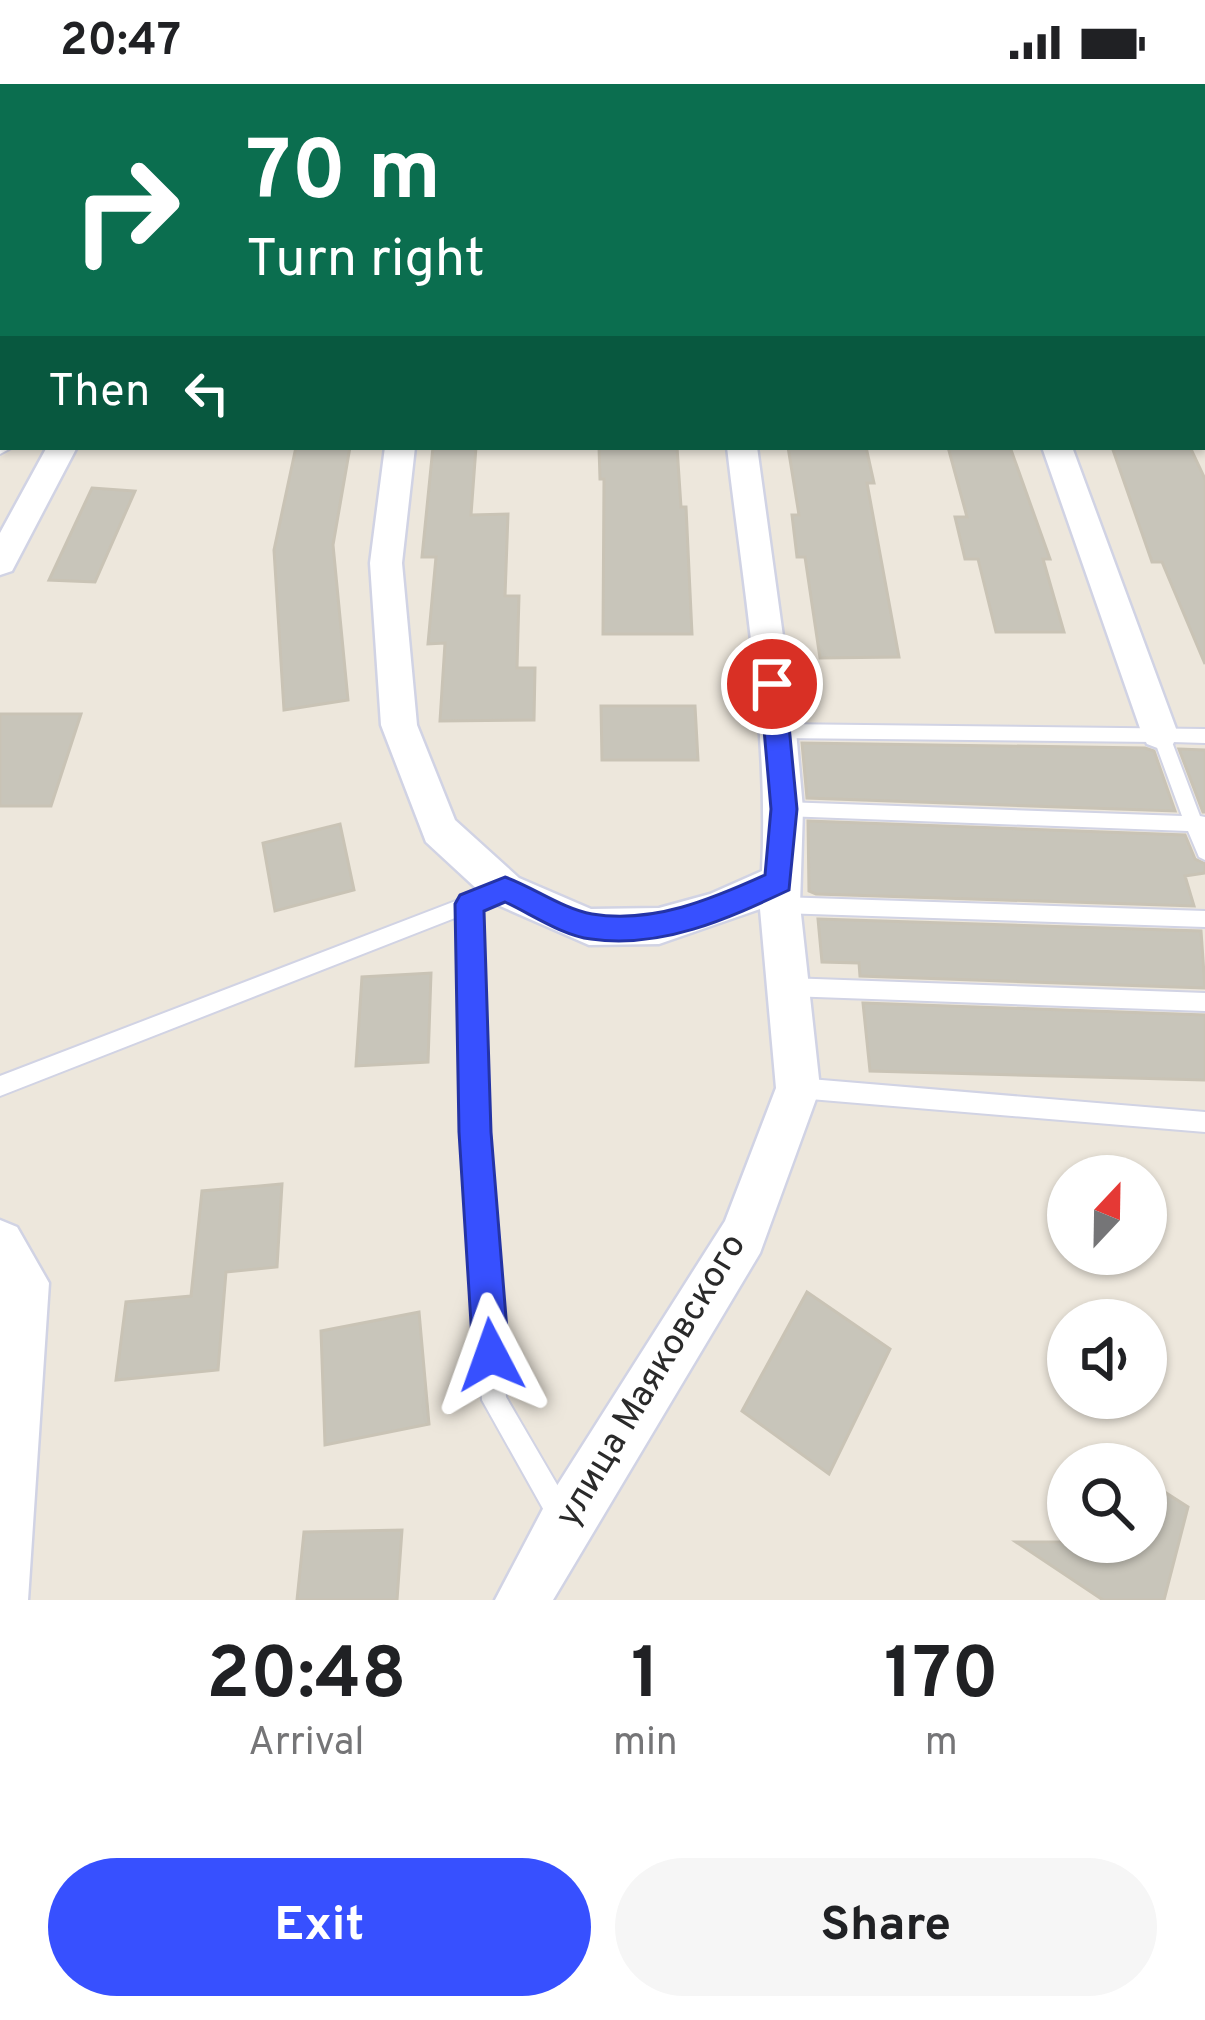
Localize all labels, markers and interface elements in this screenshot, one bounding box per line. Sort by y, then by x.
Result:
text: 20:47 [60,14,181,71]
text: 70 m [246,123,441,229]
icon: right [48,132,204,288]
text: Turn right [246,227,485,296]
icon: left [174,360,240,426]
text: Then [48,365,150,422]
pin [721,633,823,735]
icon: arrive [739,651,805,717]
north arrow [1047,1155,1167,1275]
map controls [1047,1155,1167,1563]
street label: улица Маяковского [546,1226,758,1536]
position arrow [428,1292,554,1418]
button: sound [1047,1299,1167,1419]
button: search [1047,1443,1167,1563]
text: 20:48 [206,1632,407,1724]
text: 1 [631,1632,660,1724]
text: 170 [884,1632,999,1724]
text: Arrival [248,1720,365,1769]
text: min [613,1720,678,1769]
text: m [925,1720,958,1769]
button: Exit [48,1858,591,1996]
button: Share [615,1858,1157,1996]

